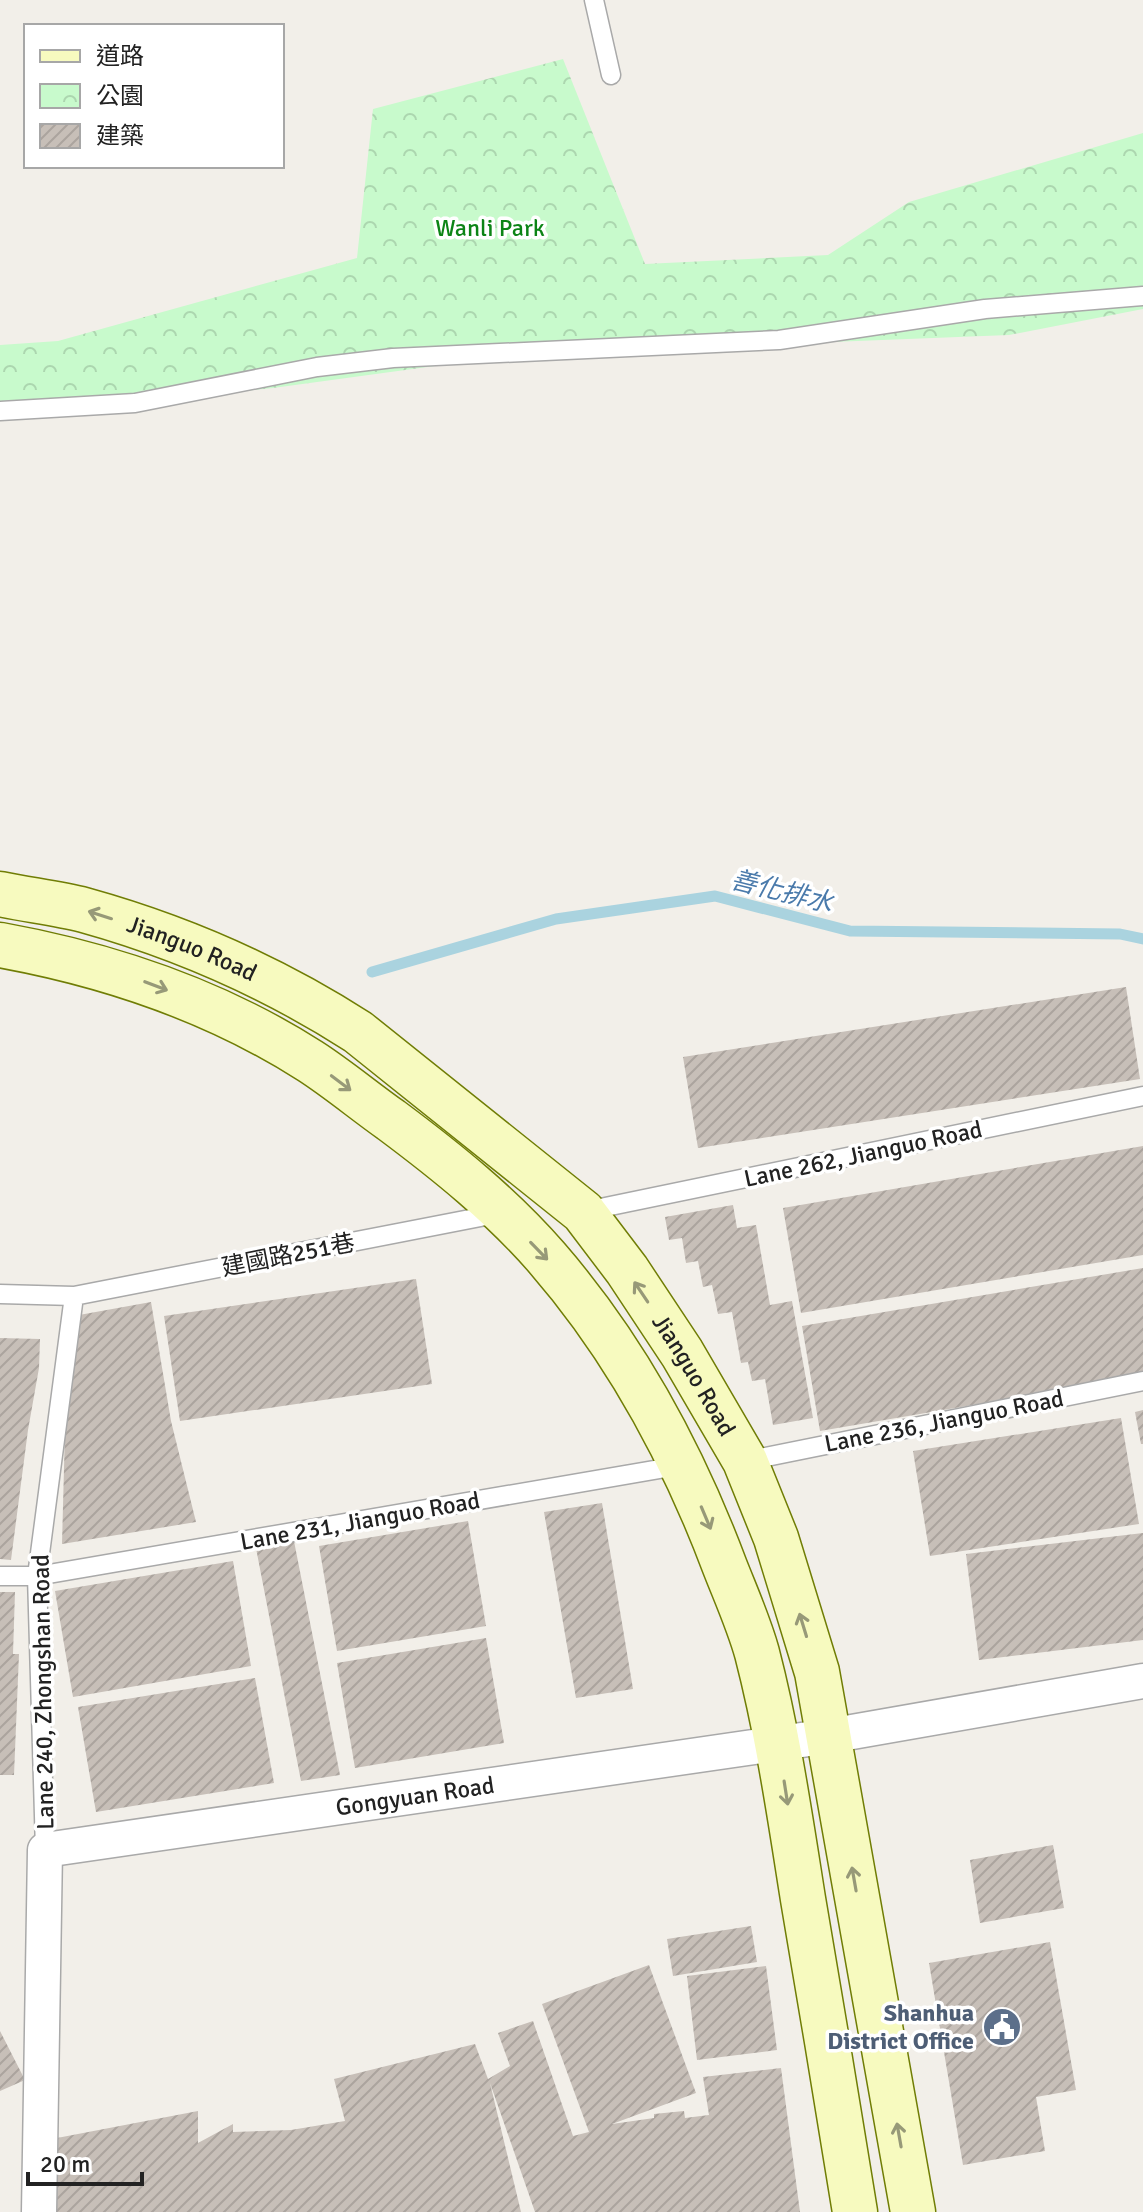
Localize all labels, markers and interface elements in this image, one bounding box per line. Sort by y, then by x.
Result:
legend [24,24,284,168]
text: 道路 [96,41,144,71]
text: 公園 [96,81,144,111]
text: 建築 [96,121,144,151]
park label: Wanli Park [435,213,545,243]
water label: 善化排水 [727,864,837,920]
one-way arrow [88,907,113,922]
street label: Jianguo Road [123,909,262,988]
one-way arrow [143,980,168,994]
one-way arrow [330,1075,351,1092]
street label: Lane 262, Jianguo Road [741,1114,985,1194]
street label: 建國路251巷 [219,1227,357,1283]
one-way arrow [530,1241,549,1261]
one-way arrow [633,1281,649,1304]
street label: Jianguo Road [645,1308,742,1441]
street label: Lane 236, Jianguo Road [822,1383,1066,1459]
street label: Lane 231, Jianguo Road [238,1485,482,1557]
one-way arrow [699,1505,714,1530]
street label: Lane 240, Zhongshan Road [26,1554,60,1830]
one-way arrow [795,1612,810,1638]
street label: Gongyuan Road [334,1770,496,1823]
one-way arrow [779,1780,794,1805]
one-way arrow [845,1867,860,1892]
place label: Shanhua District Office [827,1998,974,2056]
public building icon: Shanhua District Office [981,2006,1023,2048]
one-way arrow [891,2123,906,2148]
scale bar [28,2136,142,2186]
text: 20 m [40,2149,90,2179]

